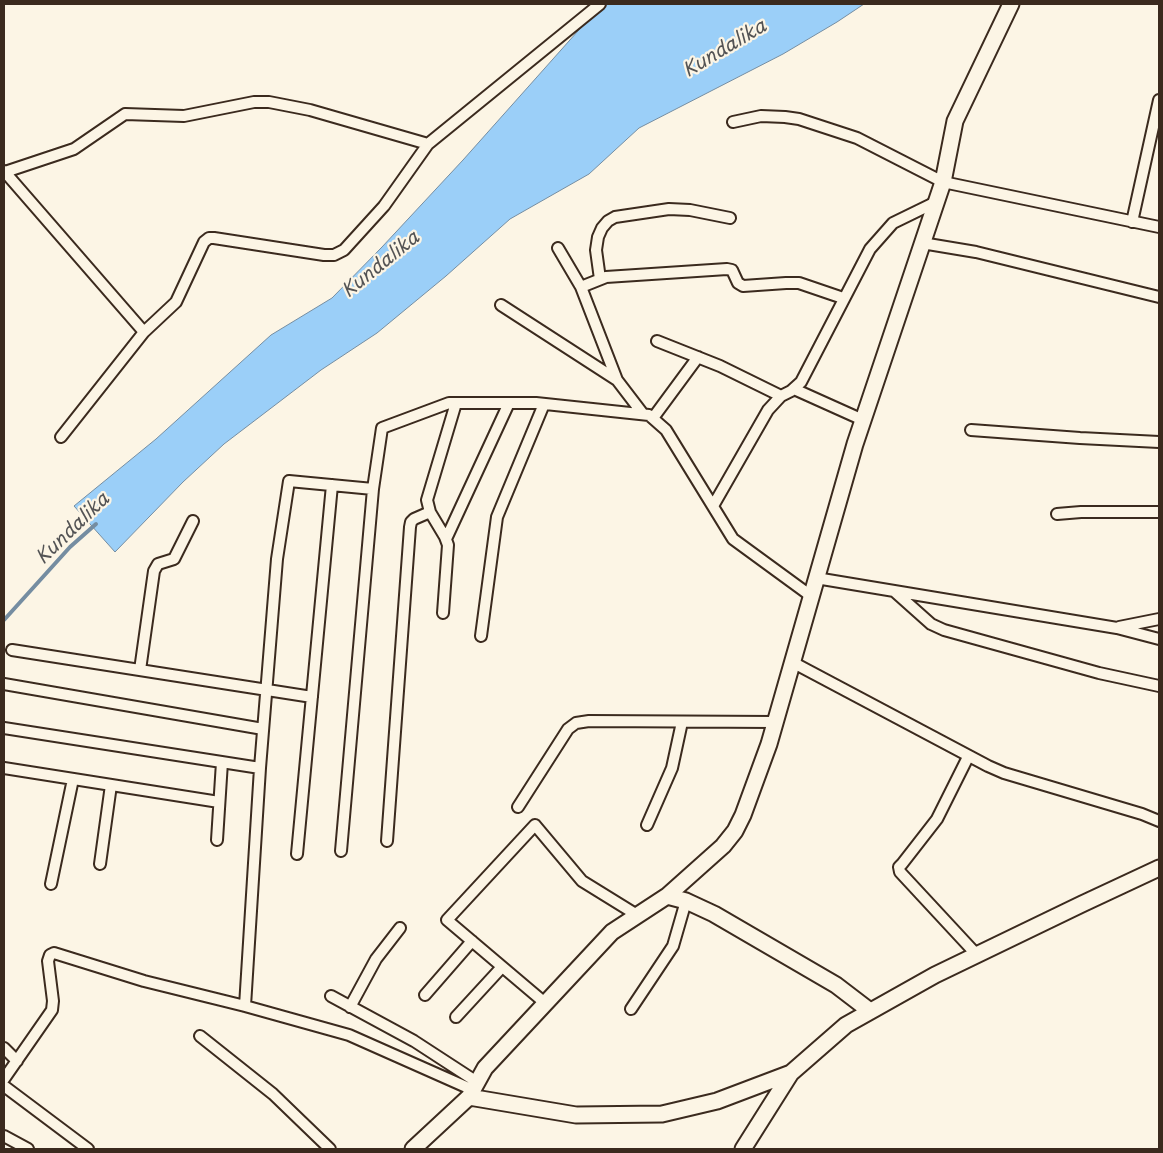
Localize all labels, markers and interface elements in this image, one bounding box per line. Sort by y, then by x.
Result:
water label: Kundalika [679,15,771,83]
water label: Kundalika [338,227,424,303]
water label: Kundalika [32,489,114,569]

